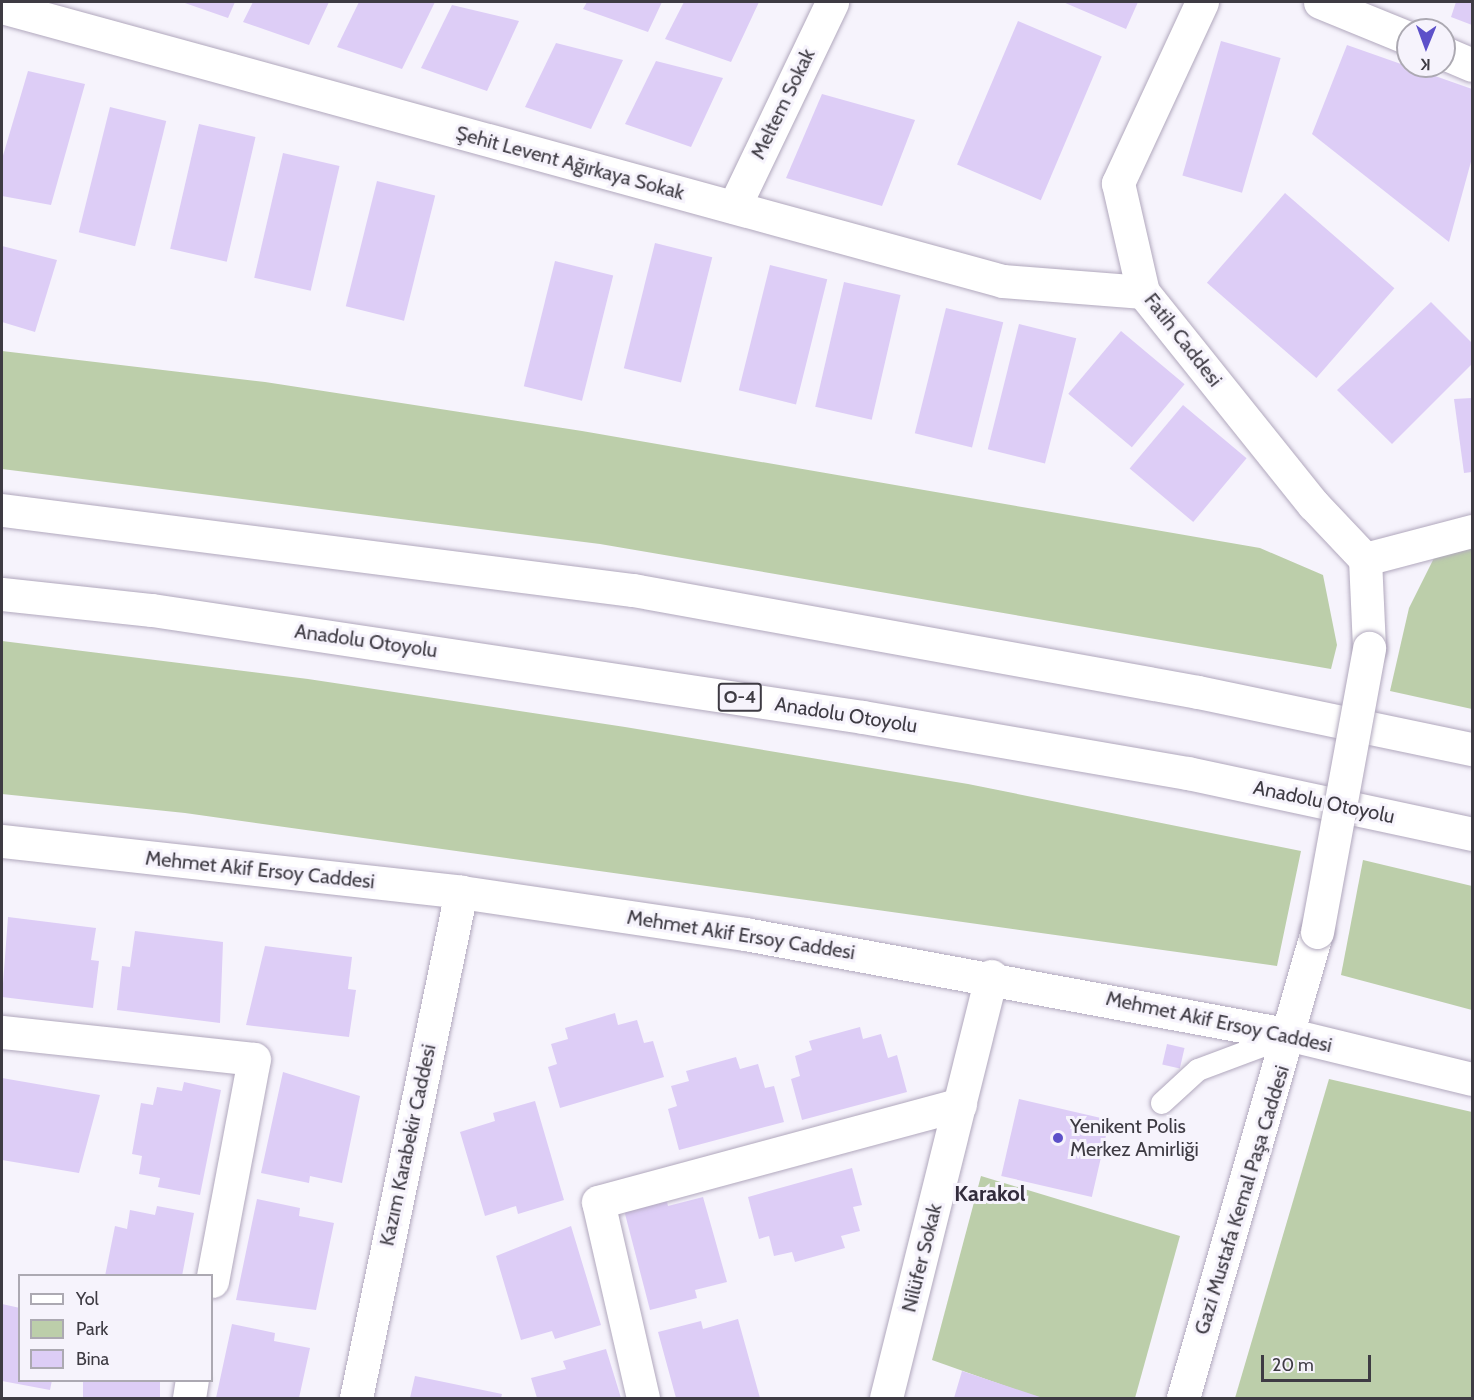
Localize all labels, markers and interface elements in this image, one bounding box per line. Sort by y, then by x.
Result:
north arrow [1396,18,1456,78]
street label: Meltem Sokak [746,45,820,163]
text: K [1421,55,1431,74]
street label: Şehit Levent Ağırkaya Sokak [453,121,687,205]
street label: Fatih Caddesi [1139,289,1227,391]
street label: Anadolu Otoyolu [293,619,439,663]
road number: O-4 [718,682,762,712]
street label: Anadolu Otoyolu [773,692,919,738]
street label: Anadolu Otoyolu [1251,775,1397,829]
street label: Mehmet Akif Ersoy Caddesi [144,846,376,894]
street label: Mehmet Akif Ersoy Caddesi [625,905,857,965]
street label: Mehmet Akif Ersoy Caddesi [1104,986,1334,1058]
street label: Kazım Karabekir Caddesi [375,1042,441,1248]
street label: Gazi Mustafa Kemal Paşa Caddesi [1190,1063,1294,1337]
place label: Yenikent Polis Merkez Amirliği [1070,1114,1199,1161]
marker: Yenikent Polis Merkez Amirliği [1051,1131,1065,1145]
district label: Karakol [954,1181,1026,1207]
street label: Nilüfer Sokak [897,1201,947,1315]
legend [18,1274,213,1382]
text: Yol [76,1288,99,1310]
text: Park [76,1318,108,1340]
scale bar [1264,1343,1374,1381]
text: Bina [76,1348,109,1370]
text: 20 m [1272,1354,1314,1376]

